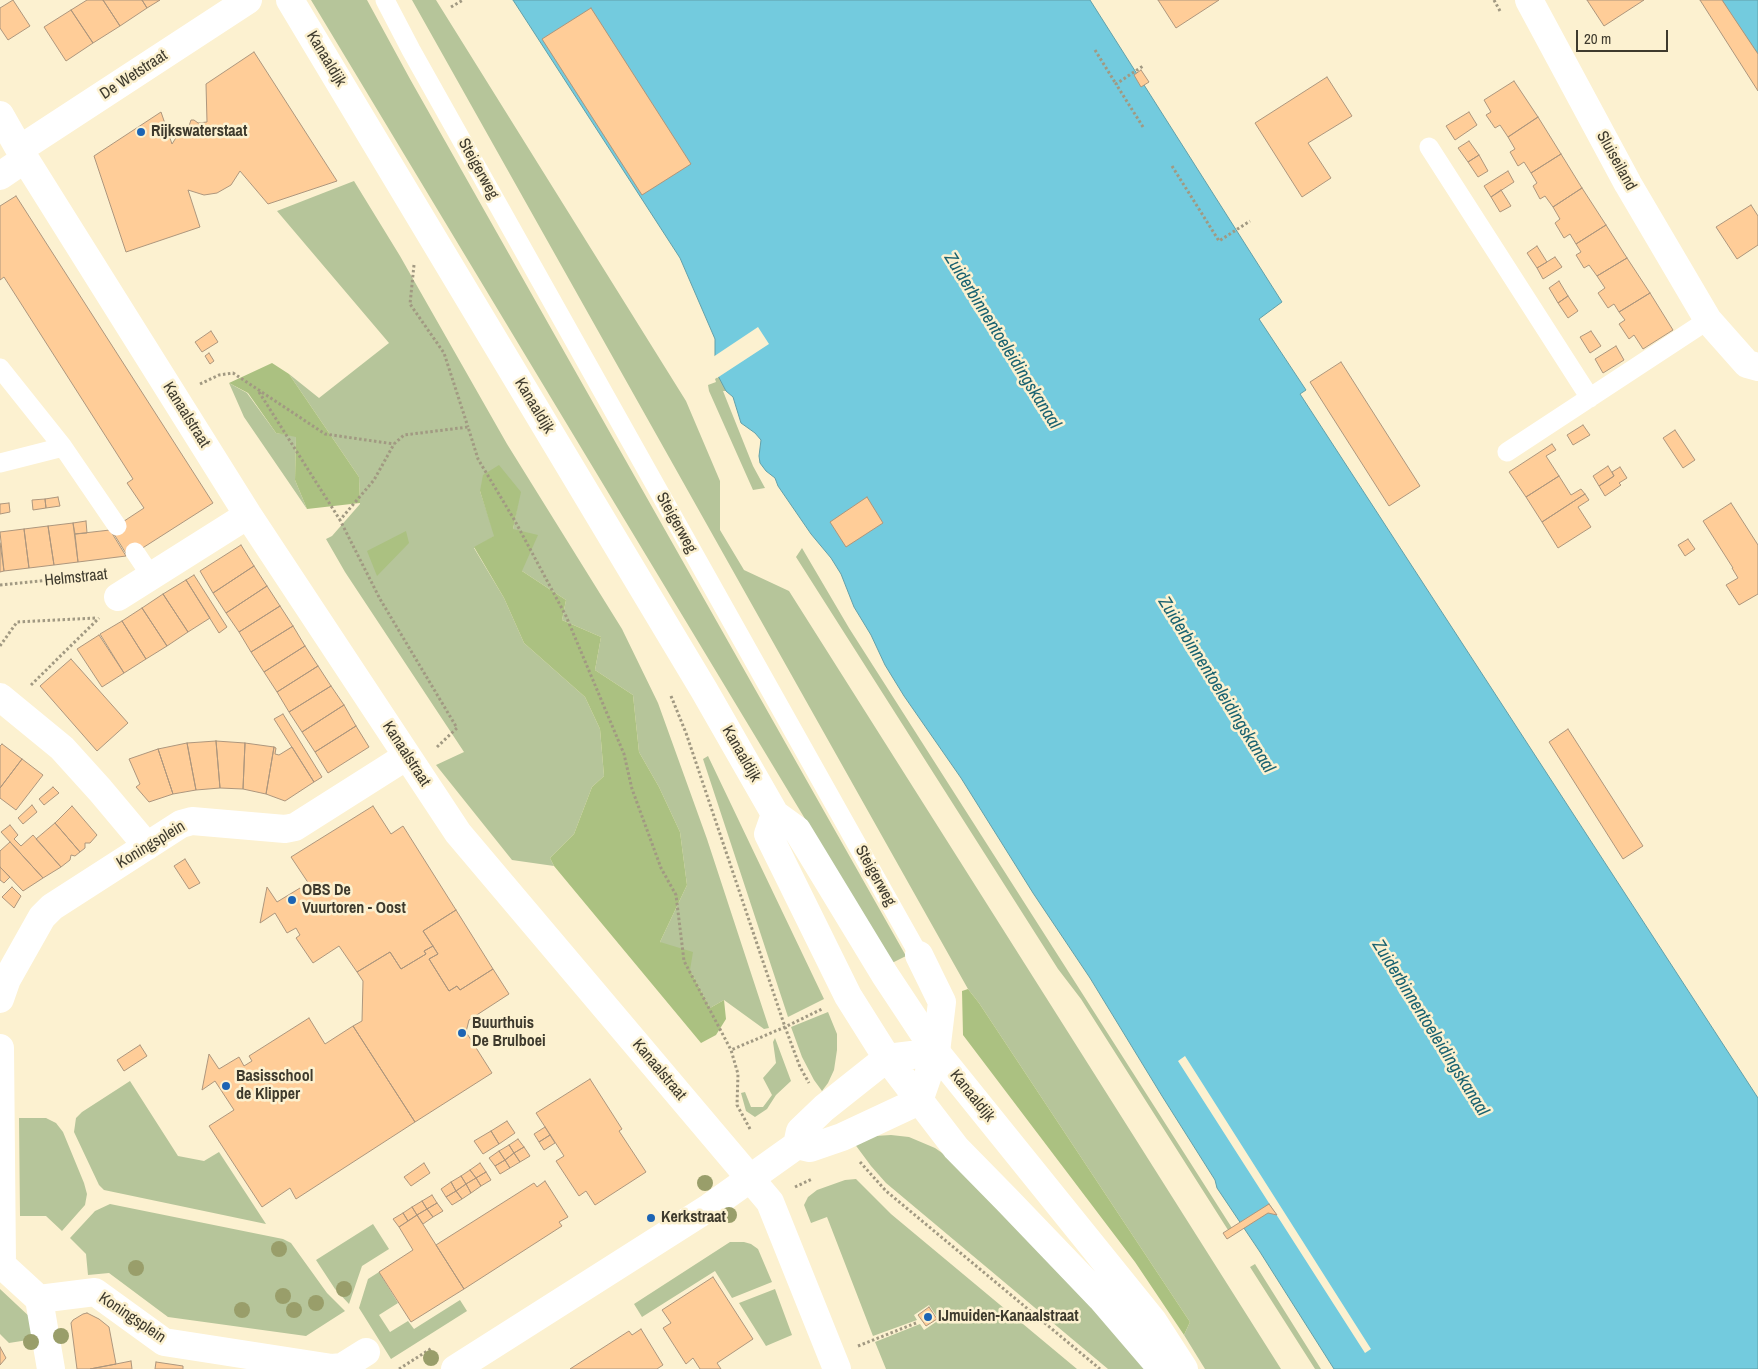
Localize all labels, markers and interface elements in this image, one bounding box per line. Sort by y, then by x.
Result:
scale bar [1578,20,1670,52]
street label: Kanaaldijk [302,28,350,90]
text: 20 m [1584,28,1611,49]
street label: De Wetstraat [97,46,171,104]
place label: Rijkswaterstaat [151,122,247,142]
marker: Rijkswaterstaat [135,126,147,138]
street label: Sluiseiland [1592,128,1640,194]
street label: Steigerweg [454,135,502,203]
water label: Zuiderbinnentoeleidingskanaal [939,249,1065,433]
street label: Kanaaldijk [510,375,558,437]
street label: Kanaalstraat [158,379,214,451]
street label: Steigerweg [652,489,700,557]
street label: Helmstraat [43,565,109,591]
water label: Zuiderbinnentoeleidingskanaal [1153,593,1279,777]
street label: Kanaalstraat [378,718,434,790]
street label: Kanaaldijk [717,723,765,785]
street label: Koningsplein [113,817,189,873]
street label: Steigerweg [851,842,899,910]
place label: OBS De Vuurtoren - Oost [302,881,406,919]
marker: OBS De Vuurtoren - Oost [286,894,298,906]
water label: Zuiderbinnentoeleidingskanaal [1367,936,1493,1120]
place label: Buurthuis De Brulboei [472,1014,546,1052]
marker: Buurthuis De Brulboei [456,1027,468,1039]
street label: Kanaalstraat [628,1036,690,1104]
street label: Kanaaldijk [945,1066,999,1126]
place label: Basisschool de Klipper [236,1067,313,1105]
marker: Basisschool de Klipper [220,1080,232,1092]
place label: Kerkstraat [661,1208,726,1228]
marker: Kerkstraat [645,1212,657,1224]
street label: Koningsplein [95,1289,169,1347]
place label: IJmuiden-Kanaalstraat [938,1307,1079,1327]
marker: IJmuiden-Kanaalstraat [922,1311,934,1323]

